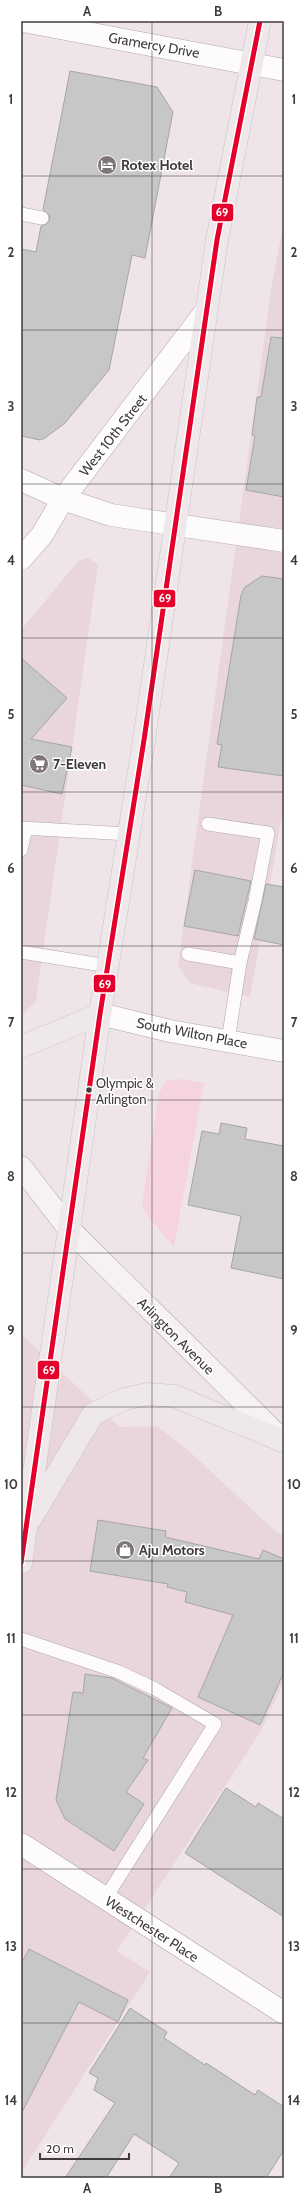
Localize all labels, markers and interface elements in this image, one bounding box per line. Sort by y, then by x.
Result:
text: A [83,3,92,19]
text: B [214,3,222,19]
street label: Gramercy Drive [107,28,201,62]
text: 1 [9,91,13,107]
text: 1 [292,91,296,107]
hotel icon: Rotex Hotel [96,154,118,176]
place label: Rotex Hotel [121,156,193,174]
line badge: 69 [211,203,234,222]
text: 69 [216,205,228,219]
text: 2 [8,244,15,260]
text: 2 [291,244,298,260]
street label: West 10th Street [75,390,151,480]
text: 3 [7,398,15,414]
text: 3 [290,398,298,414]
text: 4 [7,552,15,568]
text: 4 [290,552,298,568]
line badge: 69 [153,589,176,608]
text: 69 [159,591,171,605]
text: 5 [8,706,15,722]
text: 5 [291,706,298,722]
supermarket icon: 7-Eleven [28,753,50,775]
place label: 7-Eleven [53,755,106,773]
text: 6 [7,860,15,876]
text: 6 [290,860,298,876]
line badge: 69 [93,974,116,993]
text: 69 [99,977,111,991]
street label: South Wilton Place [135,1013,249,1053]
text: 7 [8,1014,15,1030]
text: 7 [291,1014,298,1030]
place label: Olympic & Arlington [96,1075,154,1107]
marker: Olympic & Arlington [84,1085,94,1095]
text: 8 [7,1168,15,1184]
text: 8 [290,1168,298,1184]
street label: Arlington Avenue [134,1294,218,1378]
text: 9 [7,1322,15,1338]
text: 9 [290,1322,298,1338]
line badge: 69 [37,1360,60,1380]
text: 69 [43,1363,55,1377]
text: 10 [4,1476,18,1492]
text: 10 [287,1476,301,1492]
shop icon: Aju Motors [114,1539,136,1561]
place label: Aju Motors [139,1541,205,1559]
text: 11 [6,1630,16,1646]
text: 11 [289,1630,299,1646]
text: 12 [5,1784,17,1800]
text: 12 [288,1784,300,1800]
street label: Westchester Place [102,1892,202,1966]
text: 13 [5,1938,17,1954]
text: 13 [288,1938,300,1954]
text: 14 [5,2092,17,2108]
text: 14 [288,2092,300,2108]
scale bar [40,2135,129,2161]
text: 20 m [46,2141,74,2156]
text: A [83,2180,92,2196]
text: B [214,2180,222,2196]

